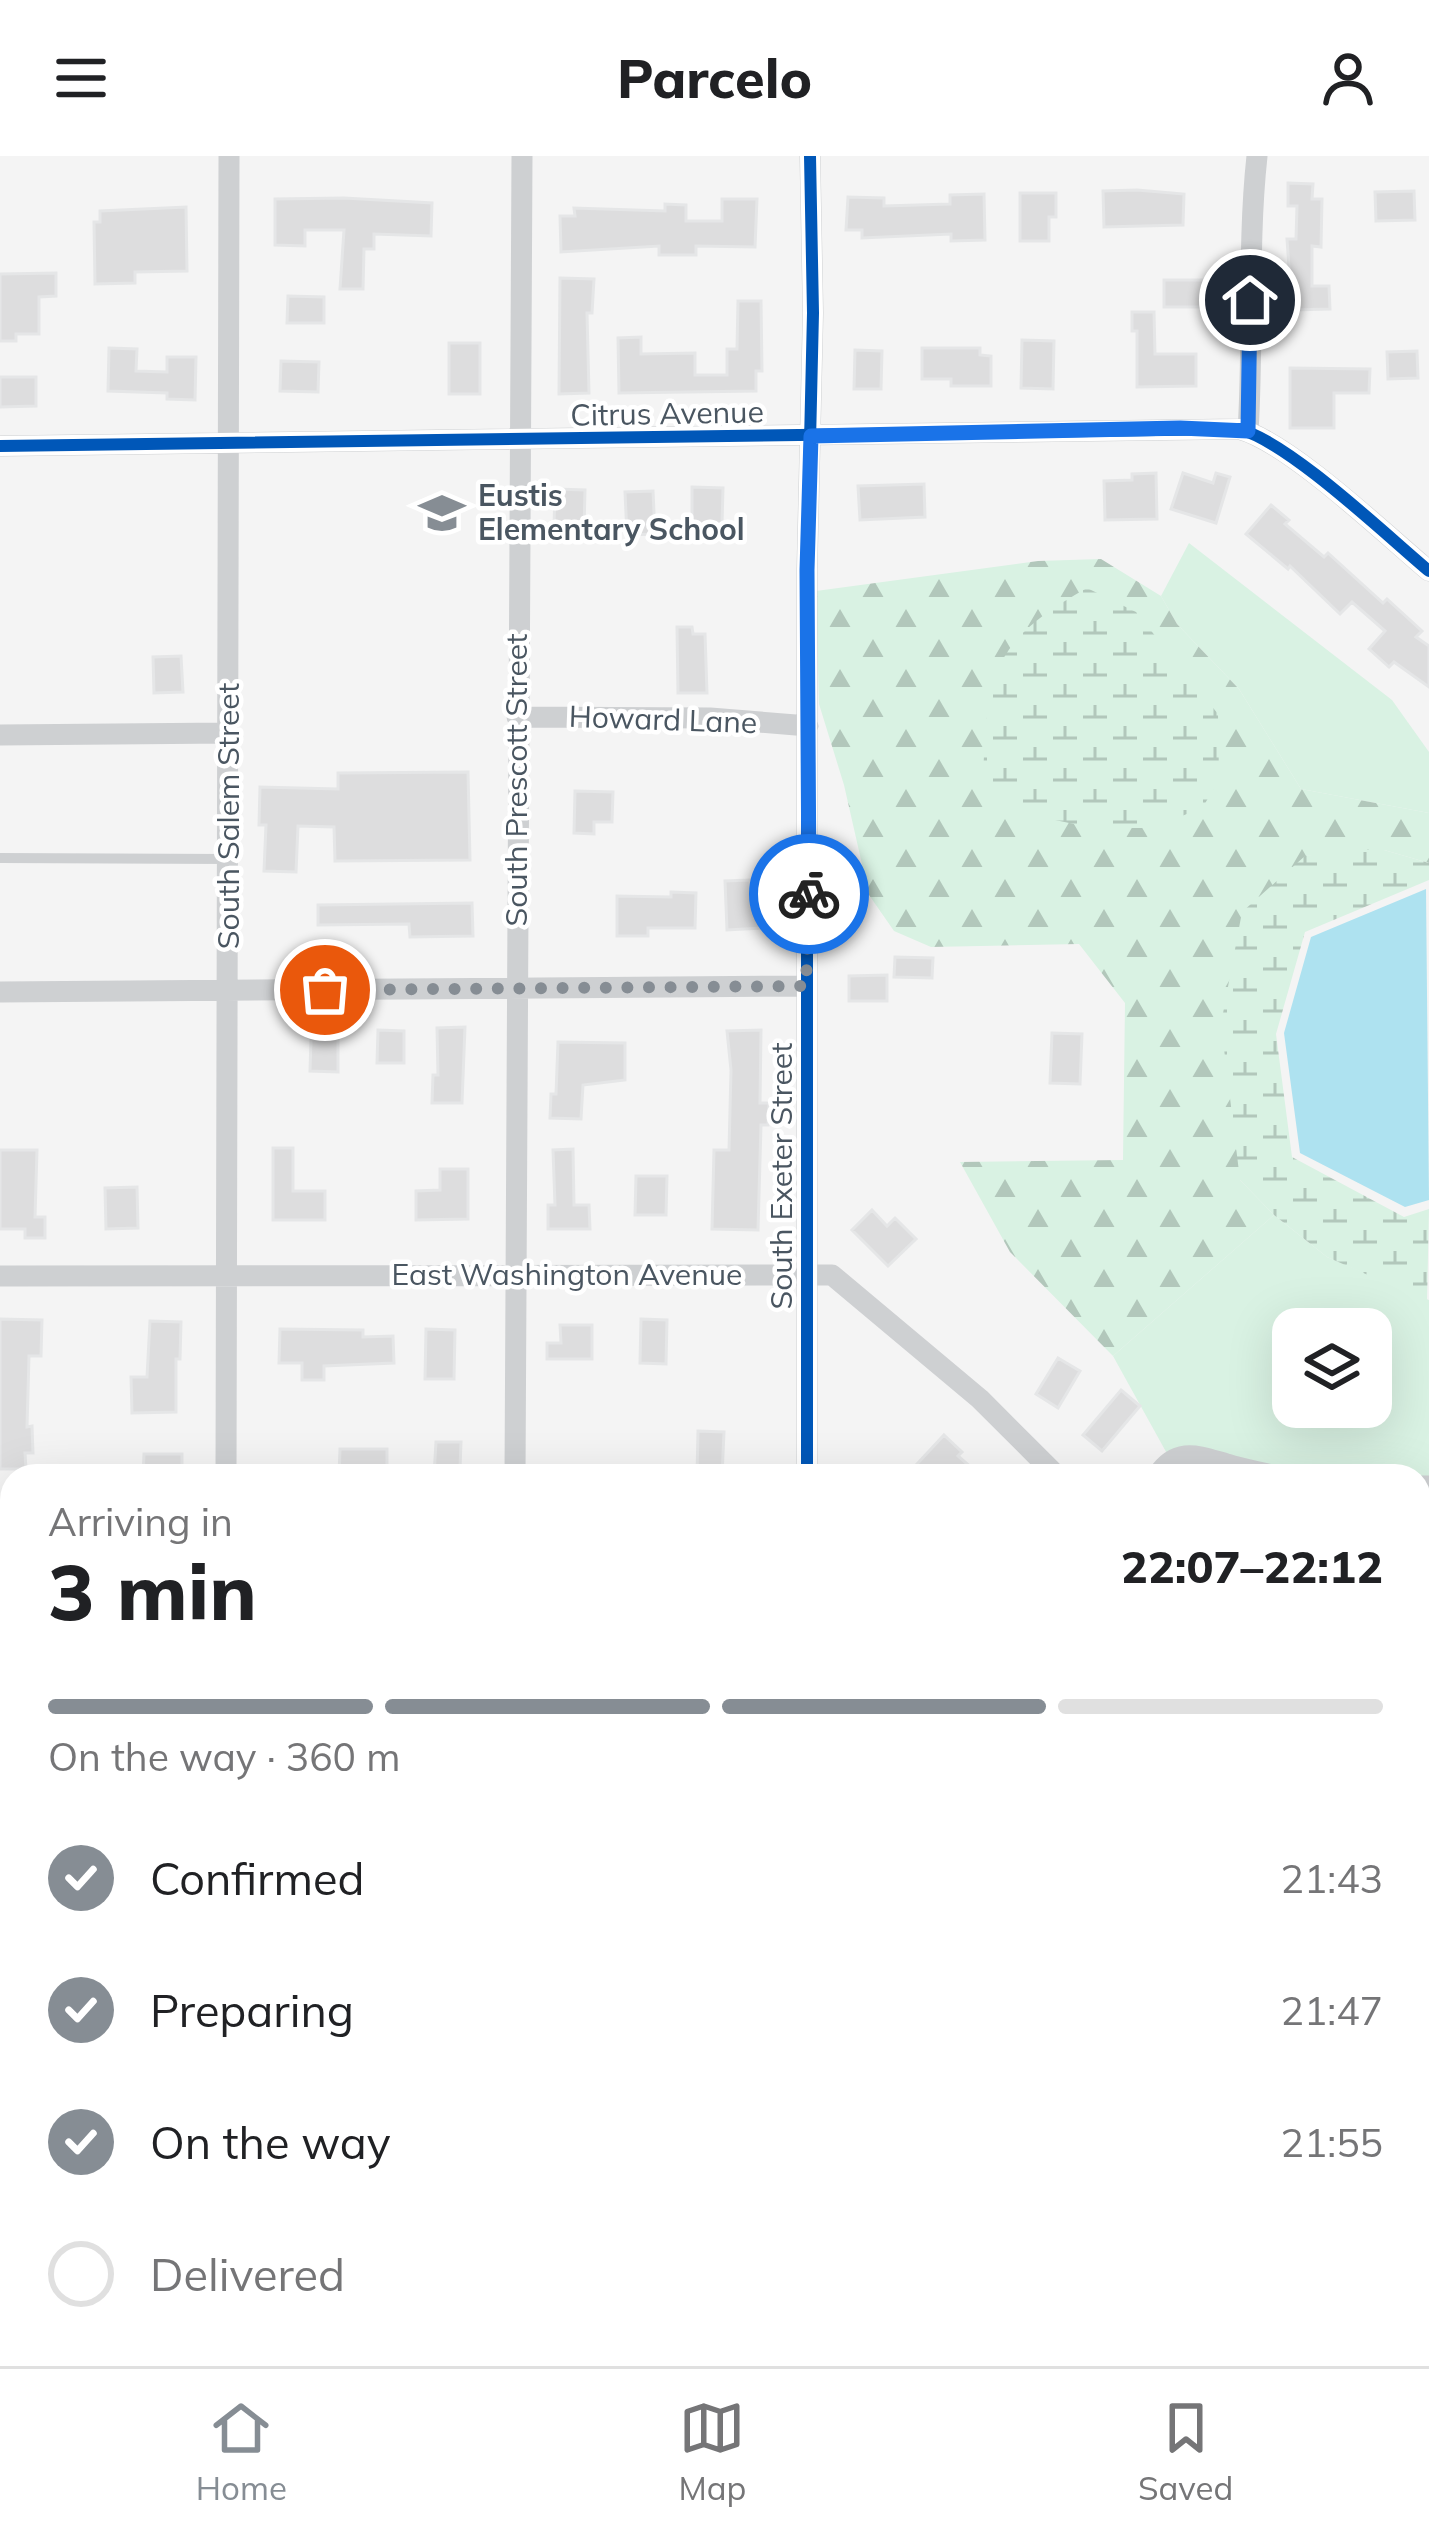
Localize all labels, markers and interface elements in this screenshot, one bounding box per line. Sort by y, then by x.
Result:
text: Parcelo [617,44,812,112]
icon: menu [48,45,114,111]
icon: person [1315,45,1381,111]
pin [1199,249,1301,351]
icon: home [1217,267,1283,333]
street label: Citrus Avenue [570,392,764,434]
place label: Eustis Elementary School [478,476,745,548]
school or university icon: Eustis Elementary School [417,488,467,538]
street label: South Prescott Street [497,633,535,927]
street label: South Salem Street [209,683,247,949]
street label: Howard Lane [568,697,758,741]
courier [749,834,869,954]
icon: bike [776,861,842,927]
pin [274,939,376,1041]
icon: bag [292,957,358,1023]
street label: South Exeter Street [762,1042,800,1310]
street label: East Washington Avenue [392,1255,742,1293]
map controls [1272,1308,1392,1428]
button: layers [1272,1308,1392,1428]
text: Arriving in [48,1497,233,1546]
text: 22:07–22:12 [1121,1538,1383,1594]
text: 3 min [48,1542,257,1640]
text: On the way · 360 m [48,1732,400,1781]
icon: check [48,1845,114,1911]
text: Confirmed [150,1850,364,1906]
text: 21:43 [1281,1854,1383,1903]
icon: check [48,1977,114,2043]
text: Preparing [150,1982,354,2038]
text: 21:47 [1281,1986,1383,2035]
icon: check [48,2109,114,2175]
text: On the way [150,2114,391,2170]
text: 21:55 [1281,2118,1383,2167]
text: Delivered [150,2246,345,2302]
tab: Home [196,2395,287,2508]
tab: Map [678,2395,746,2508]
tab: Saved [1138,2395,1233,2508]

